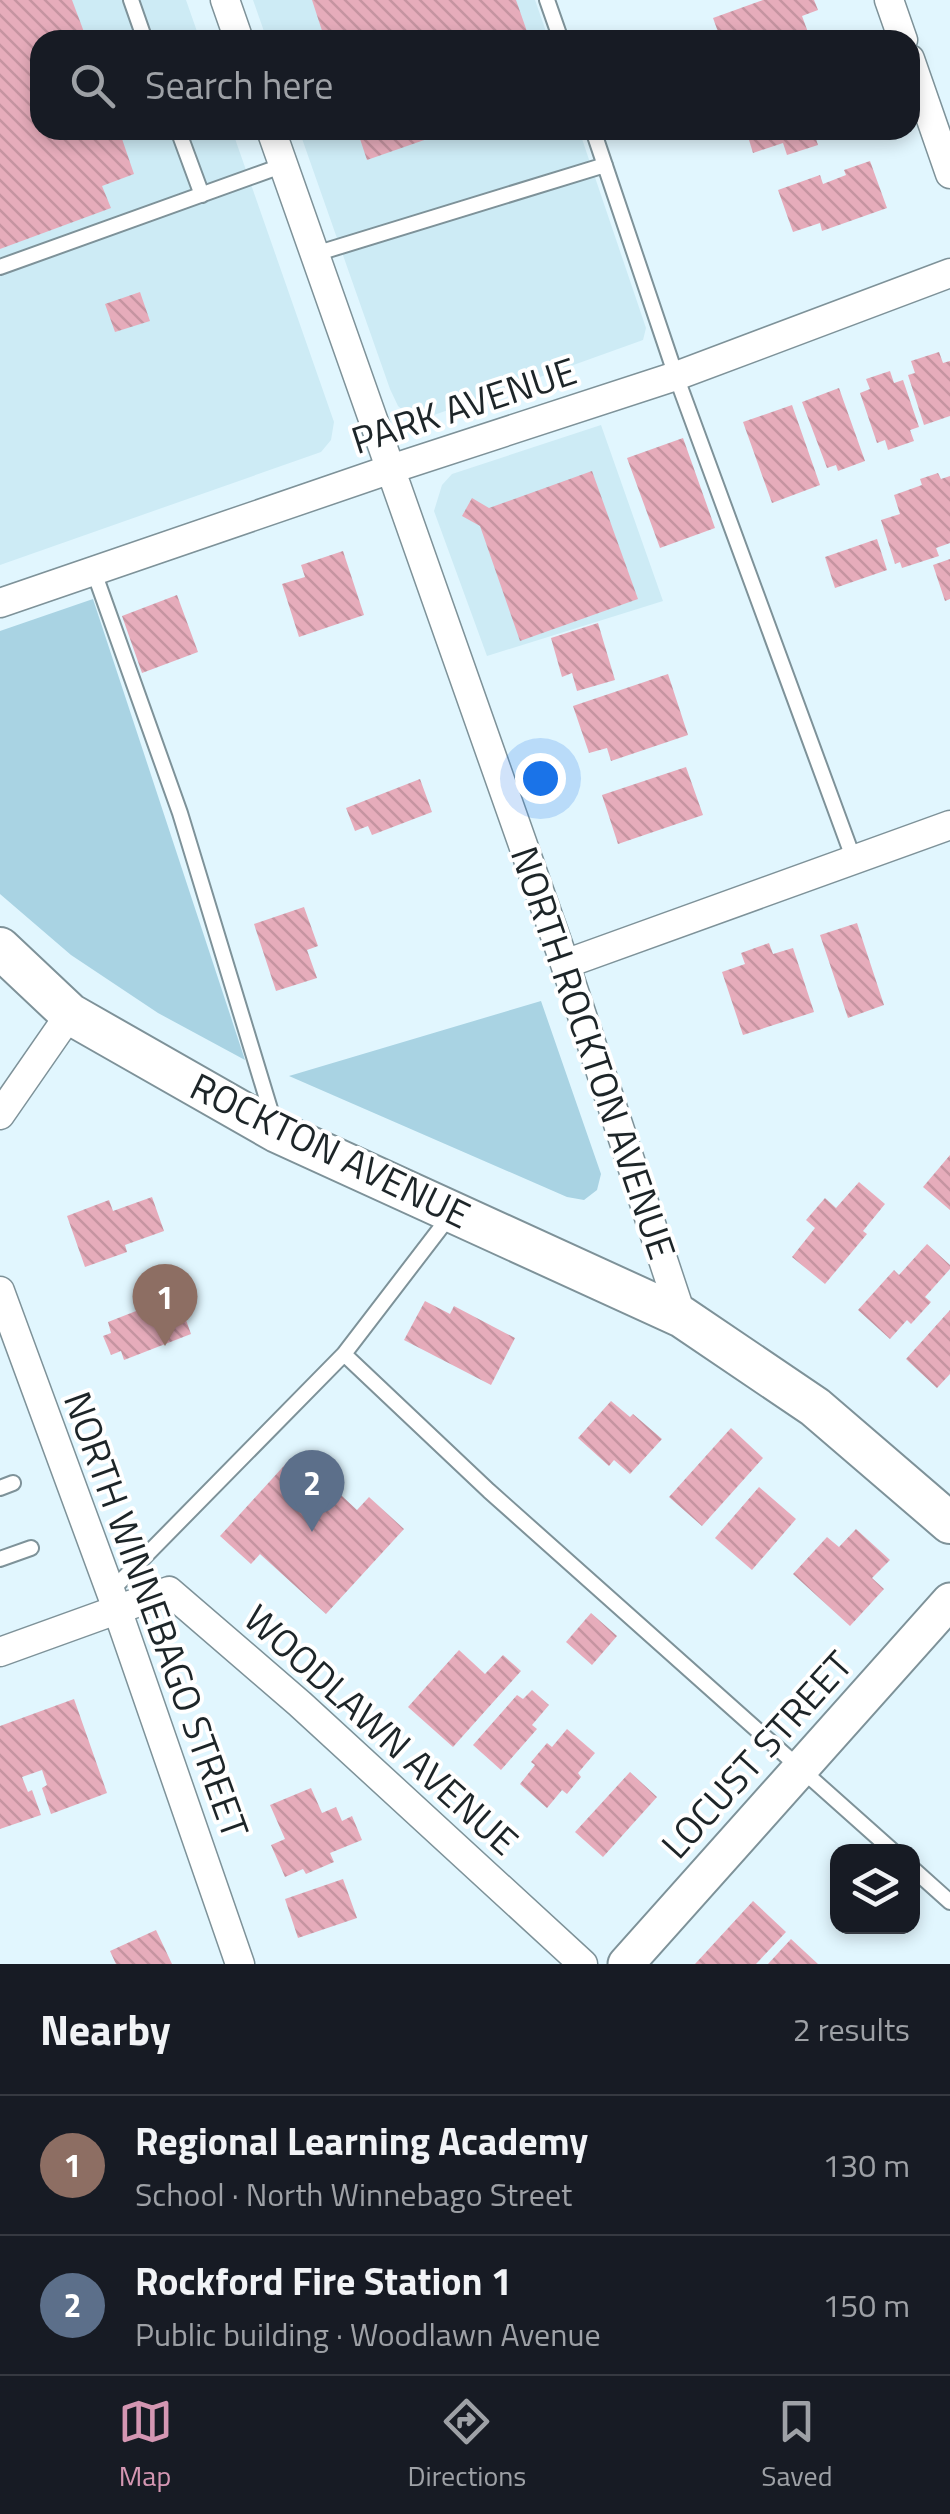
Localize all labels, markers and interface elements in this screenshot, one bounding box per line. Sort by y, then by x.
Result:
search box [30,30,920,140]
text: Search here [145,56,333,114]
icon: search [65,58,120,113]
street label: PARK AVENUE [344,341,584,469]
your location [515,753,566,804]
street label: NORTH ROCKTON AVENUE [496,839,692,1267]
street label: ROCKTON AVENUE [181,1057,480,1243]
pin: 1 [132,1264,198,1346]
street label: NORTH WINNEBAGO STREET [49,1383,265,1846]
pin: 2 [280,1450,344,1532]
street label: WOODLAWN AVENUE [231,1590,532,1869]
street label: LOCUST STREET [647,1637,866,1871]
map controls [830,1844,920,1934]
button: layers [830,1844,920,1934]
text: Nearby [40,1997,171,2061]
text: 2 results [793,2005,910,2053]
text: Regional Learning Academy [135,2112,588,2170]
text: 1 [64,2141,81,2189]
text: 130 m [822,2141,910,2189]
text: School · North Winnebago Street [135,2170,572,2218]
text: Rockford Fire Station 1 [135,2252,512,2310]
text: 2 [64,2281,81,2329]
text: 150 m [822,2281,910,2329]
text: Public building · Woodlawn Avenue [135,2310,601,2358]
tab: Map [118,2394,173,2497]
tab: Directions [408,2394,526,2497]
tab: Saved [761,2394,832,2497]

